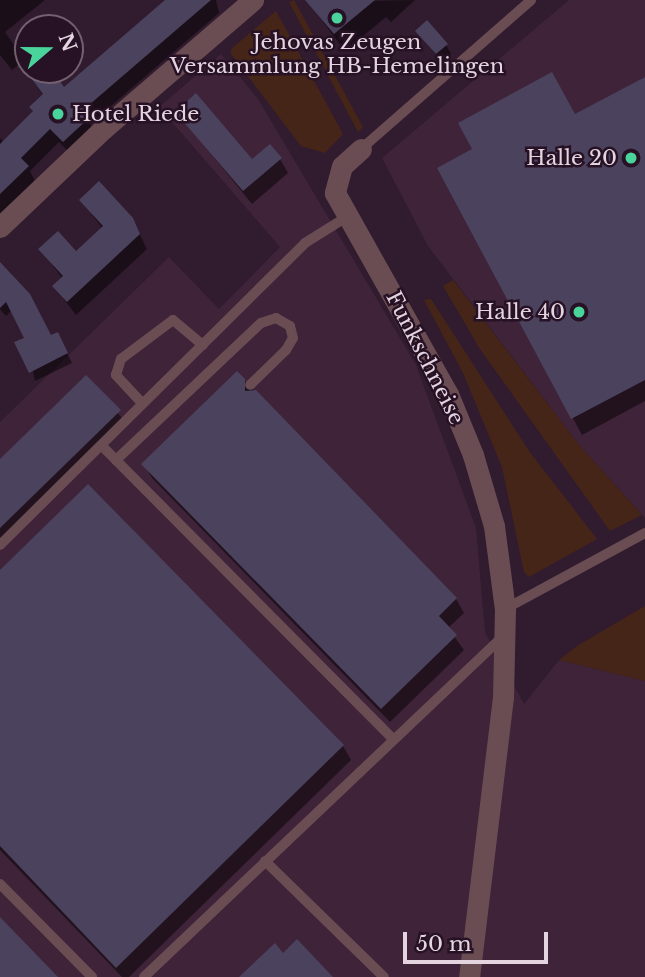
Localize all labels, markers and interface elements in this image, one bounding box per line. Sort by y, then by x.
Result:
marker: Jehovas Zeugen Versammlung HB-Hemelingen [329,10,345,26]
north arrow [14,14,84,84]
place label: Jehovas Zeugen Versammlung HB-Hemelingen [170,29,504,79]
text: N [53,30,81,55]
place label: Hotel Riede [72,101,199,127]
marker: Hotel Riede [50,106,66,122]
place label: Halle 20 [526,145,617,171]
marker: Halle 20 [623,150,639,166]
street label: Funkschneise [381,287,469,429]
place label: Halle 40 [475,299,565,325]
marker: Halle 40 [571,304,587,320]
scale bar [407,918,552,962]
text: 50 m [416,931,471,957]

